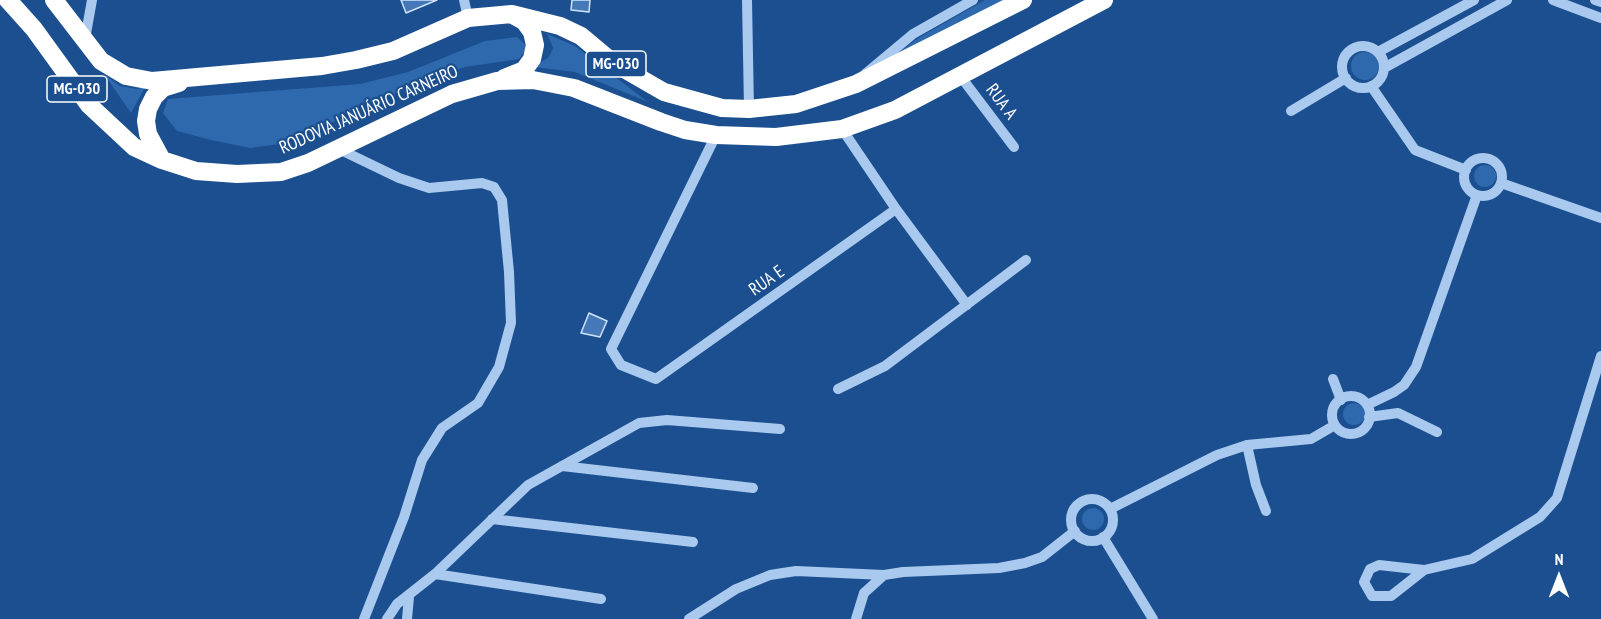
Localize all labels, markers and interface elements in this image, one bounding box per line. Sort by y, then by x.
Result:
road number: MG-030 [586,51,646,77]
street label: RODOVIA JANUÁRIO CARNEIRO [276,61,462,159]
road number: MG-030 [47,76,107,102]
street label: RUA A [981,80,1021,124]
street label: RUA E [745,261,789,301]
north arrow [1529,547,1589,607]
text: N [1555,549,1563,569]

